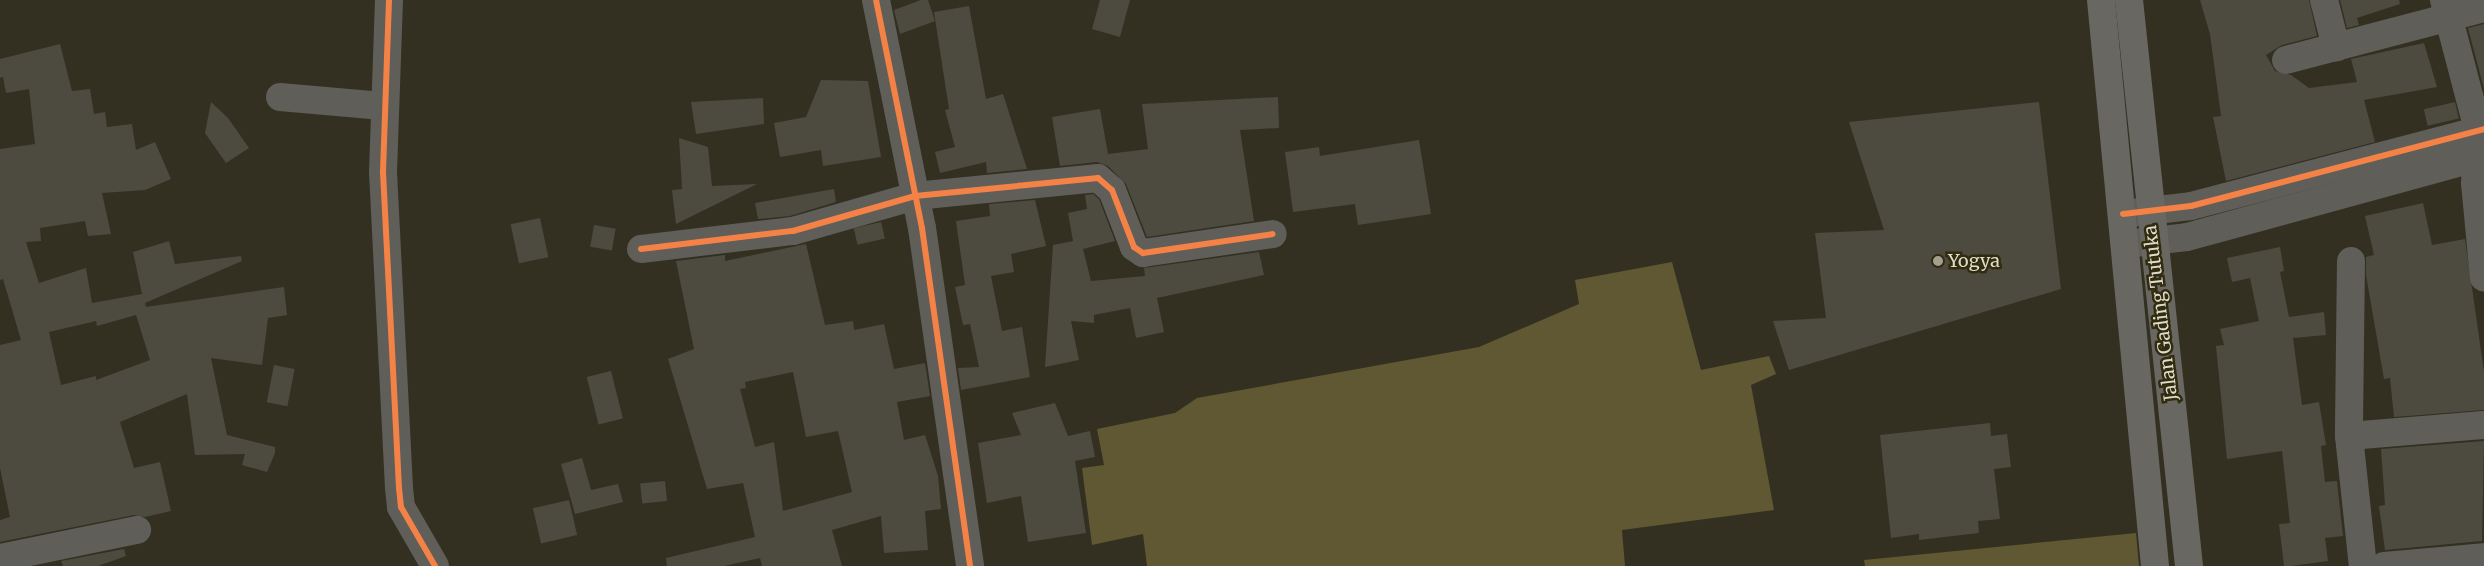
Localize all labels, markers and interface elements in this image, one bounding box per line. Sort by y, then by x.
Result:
street label: Jalan Gading Tutuka [2140,224,2182,402]
place label: Yogya [1948,250,2000,272]
marker: Yogya [1932,255,1944,267]

